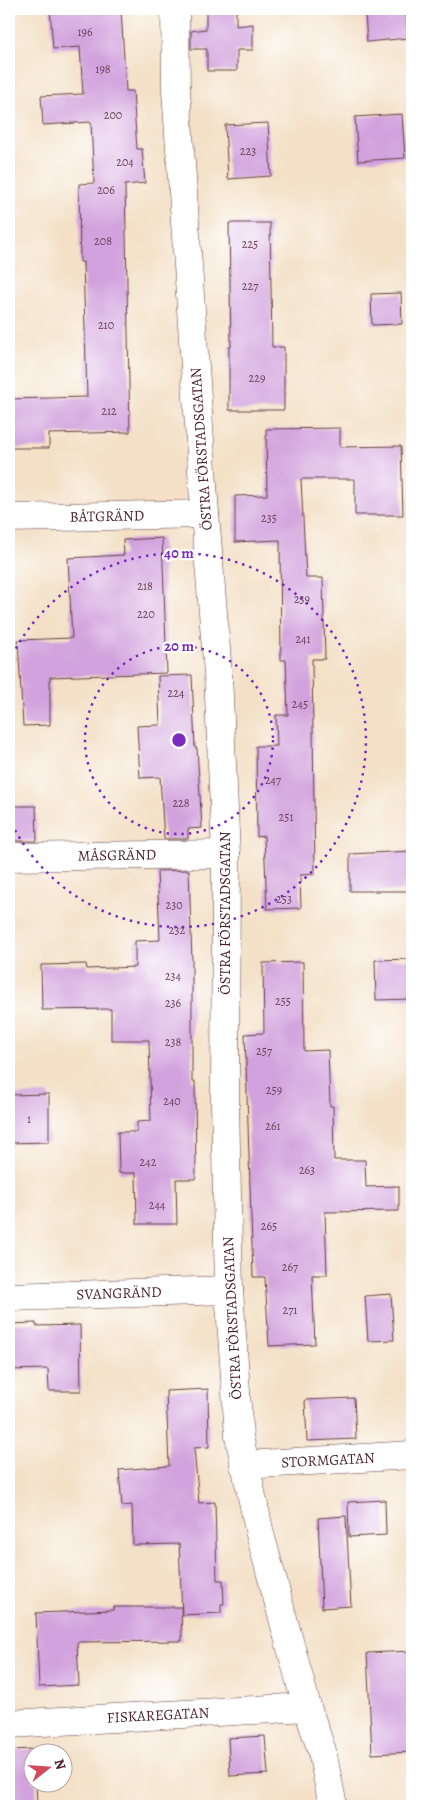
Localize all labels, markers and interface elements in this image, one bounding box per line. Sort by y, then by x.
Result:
house number: 196 [77,24,93,40]
house number: 198 [95,61,111,77]
house number: 200 [104,107,122,123]
house number: 223 [240,143,256,159]
house number: 204 [116,154,134,170]
house number: 206 [97,182,115,198]
house number: 208 [94,233,112,249]
house number: 225 [242,236,258,252]
house number: 227 [242,278,259,294]
house number: 210 [98,317,114,333]
street label: ÖSTRA FÖRSTADSGATAN [185,367,217,531]
house number: 229 [249,370,265,386]
house number: 212 [101,403,117,419]
street label: BÅTGRÄND [70,505,144,527]
house number: 235 [261,510,277,526]
text: 40 m [164,543,194,563]
house number: 218 [137,578,153,594]
house number: 239 [294,591,310,607]
house number: 220 [137,606,155,622]
house number: 241 [295,631,311,647]
text: 20 m [164,636,194,656]
house number: 224 [168,685,185,701]
house number: 245 [292,696,308,712]
centre of rings [170,731,188,749]
house number: 247 [265,772,282,788]
house number: 228 [172,795,190,811]
house number: 251 [279,809,293,825]
street label: ÖSTRA FÖRSTADSGATAN [215,831,235,995]
street label: MÅSGRÄND [77,844,157,866]
house number: 253 [276,891,292,907]
house number: 230 [165,897,183,913]
house number: 232 [169,922,185,938]
house number: 234 [165,968,182,984]
house number: 255 [275,993,291,1009]
house number: 236 [165,995,182,1011]
house number: 238 [165,1034,181,1050]
house number: 257 [256,1043,273,1059]
house number: 259 [266,1082,282,1098]
house number: 240 [163,1093,181,1109]
house number: 1 [27,1111,31,1127]
house number: 261 [265,1118,281,1134]
house number: 242 [140,1154,157,1170]
house number: 263 [299,1162,315,1178]
house number: 244 [149,1197,166,1213]
house number: 265 [261,1218,277,1234]
street label: ÖSTRA FÖRSTADSGATAN [218,1236,246,1400]
house number: 267 [282,1259,299,1275]
street label: SVANGRÄND [76,1282,162,1304]
house number: 271 [283,1302,297,1318]
street label: STORMGATAN [281,1448,376,1472]
street label: FISKAREGATAN [106,1702,210,1728]
north arrow [22,1742,72,1792]
text: N [49,1757,71,1772]

